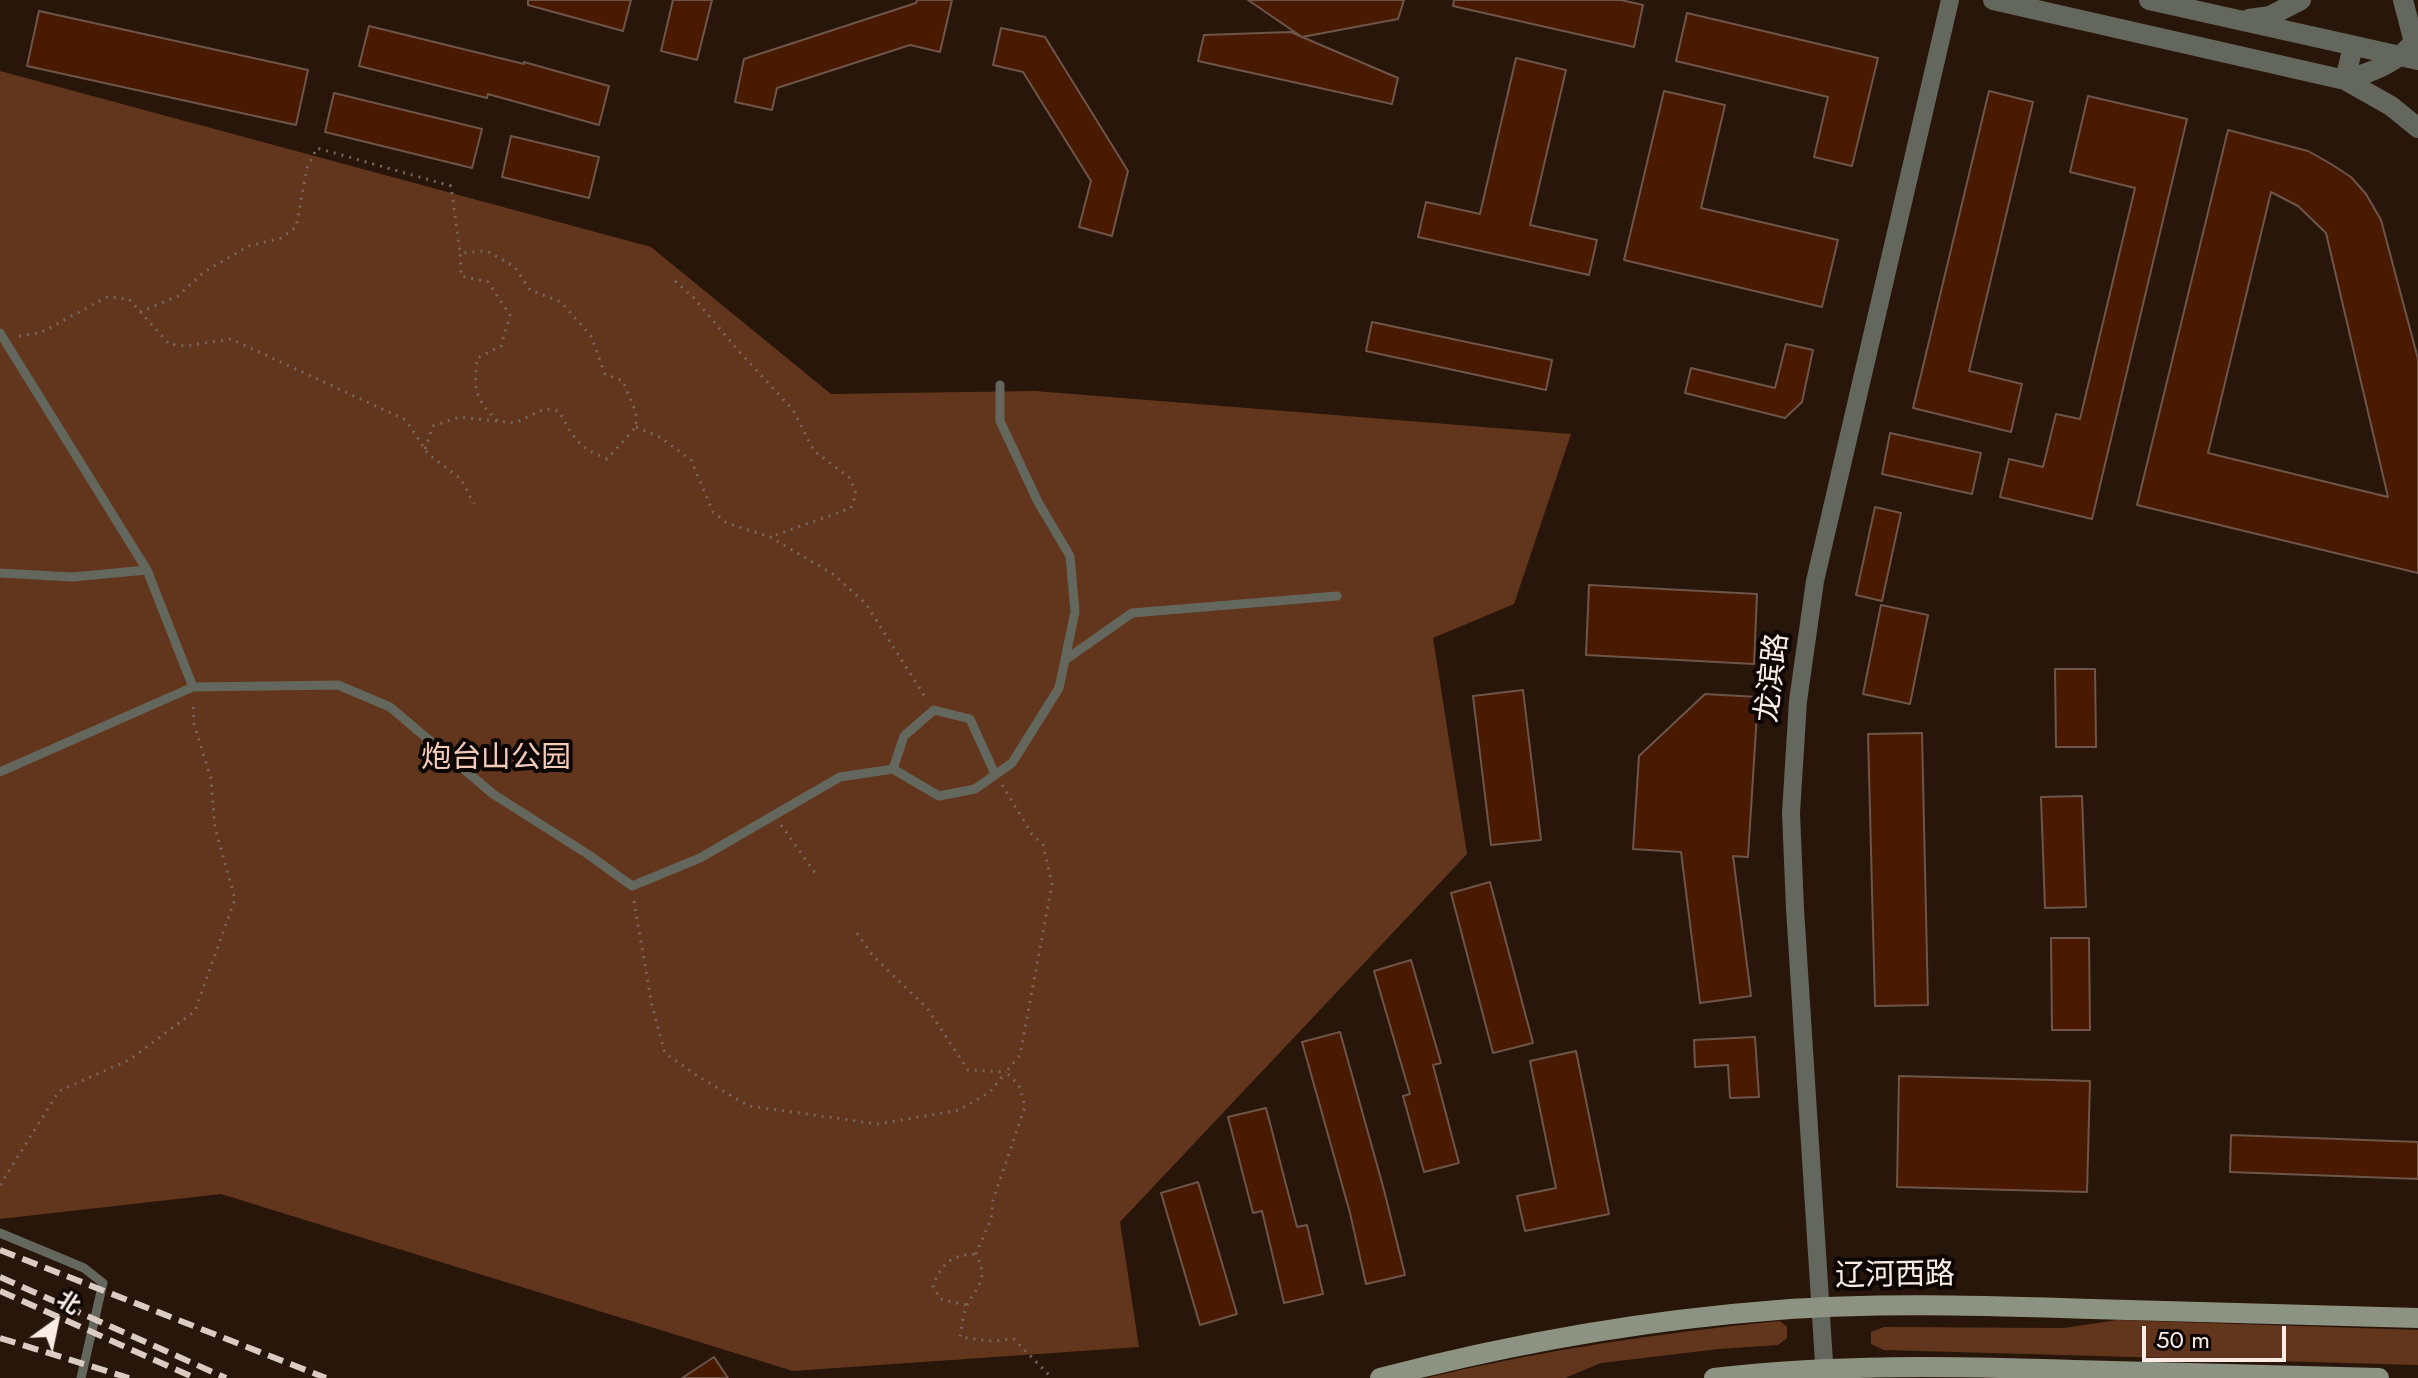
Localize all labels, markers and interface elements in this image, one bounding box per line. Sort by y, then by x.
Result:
street label: 龙滨路 [1751,631,1797,725]
park label: 炮台山公园 [421,742,571,778]
street label: 辽河西路 [1835,1258,1955,1296]
north arrow [16,1282,96,1362]
text: 北 [51,1282,87,1321]
scale bar [2146,1310,2290,1360]
text: 50 m [2156,1322,2210,1357]

